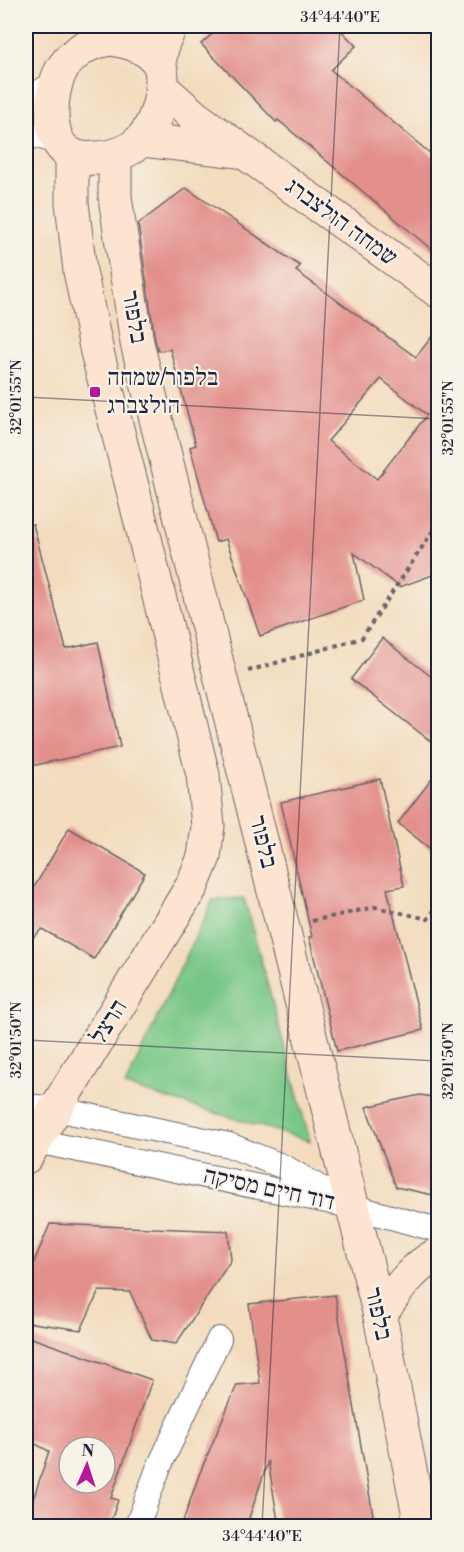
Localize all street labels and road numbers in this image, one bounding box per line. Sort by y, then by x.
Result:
street label: שמחה הולצברג [279,171,403,273]
street label: בלפור [115,288,153,346]
street label: בלפור [242,812,284,872]
street label: הרצל [84,994,134,1050]
street label: דוד חיים מסיקה [201,1160,337,1218]
street label: בלפור [357,1285,399,1343]

